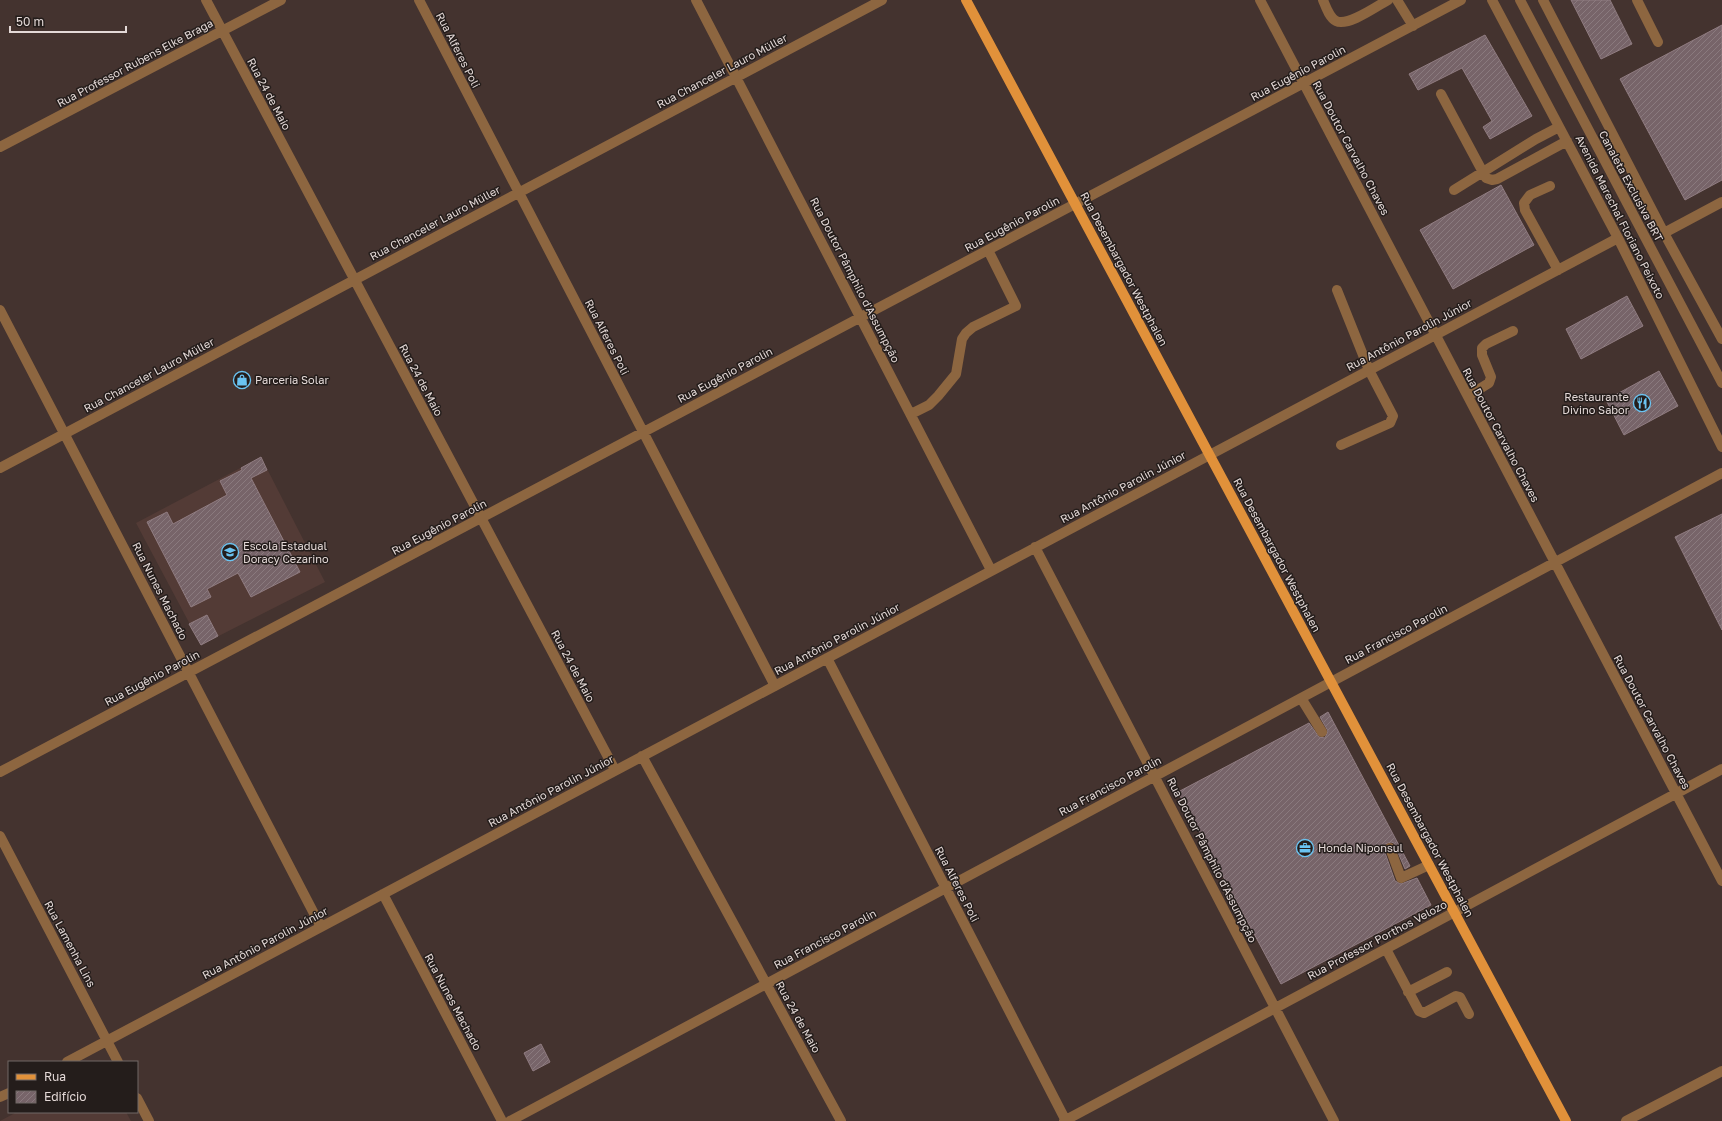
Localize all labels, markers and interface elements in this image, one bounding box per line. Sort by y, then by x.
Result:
scale bar [10,8,126,34]
street label: Rua Alferes Poli [434,10,483,90]
text: 50 m [16,14,44,29]
street label: Rua Professor Rubens Elke Braga [55,16,215,109]
street label: Rua Chanceler Lauro Müller [654,30,790,111]
street label: Rua Eugênio Parolin [1248,42,1348,103]
street label: Rua 24 de Maio [245,55,294,132]
street label: Rua Doutor Carvalho Chaves [1310,78,1393,217]
street label: Canaleta Exclusiva BRT [1597,128,1666,244]
street label: Avenida Marechal Floriano Peixoto [1573,133,1668,301]
street label: Rua Chanceler Lauro Müller [367,182,503,263]
street label: Rua Desembargador Westphalen [1078,190,1171,348]
street label: Rua Eugênio Parolin [962,193,1062,254]
street label: Rua Doutor Pâmphilo d'Assumpção [808,195,903,365]
street label: Rua Antônio Parolin Júnior [1344,296,1474,373]
street label: Rua Alferes Poli [583,297,632,377]
street label: Rua Chanceler Lauro Müller [81,334,217,415]
street label: Rua 24 de Maio [397,341,446,418]
street label: Rua Eugênio Parolin [675,344,775,405]
street label: Rua Doutor Carvalho Chaves [1460,365,1543,504]
shop icon: Parceria Solar [232,370,252,390]
place label: Parceria Solar [255,373,329,386]
place label: Restaurante Divino Sabor [1562,390,1630,416]
restaurant icon: Restaurante Divino Sabor [1632,393,1652,413]
street label: Rua Antônio Parolin Júnior [1058,448,1188,525]
street label: Rua Desembargador Westphalen [1231,476,1324,634]
street label: Rua Eugênio Parolin [389,496,489,557]
place label: Escola Estadual Doracy Cezarino [243,539,329,565]
street label: Rua Nunes Machado [130,540,191,642]
school or university icon: Escola Estadual Doracy Cezarino [220,542,240,562]
street label: Rua Antônio Parolin Júnior [772,600,902,677]
street label: Rua Francisco Parolin [1342,601,1449,666]
street label: Rua 24 de Maio [549,627,598,704]
street label: Rua Eugênio Parolin [102,647,202,708]
street label: Rua Doutor Carvalho Chaves [1611,652,1694,791]
street label: Rua Antônio Parolin Júnior [486,752,616,829]
street label: Rua Francisco Parolin [1056,753,1163,818]
street label: Rua Desembargador Westphalen [1384,761,1477,919]
street label: Rua Doutor Pâmphilo d'Assumpção [1165,775,1260,945]
office icon: Honda Niponsul [1295,838,1315,858]
place label: Honda Niponsul [1318,841,1403,854]
street label: Rua Alferes Poli [933,844,982,924]
street label: Rua Professor Porthos Velozo [1305,897,1449,982]
street label: Rua Lamenha Lins [42,898,99,989]
street label: Rua Antônio Parolin Júnior [200,904,330,981]
street label: Rua Francisco Parolin [771,906,878,971]
street label: Rua Nunes Machado [422,951,485,1053]
street label: Rua 24 de Maio [773,979,824,1055]
legend [8,1061,138,1113]
text: Rua [44,1069,66,1084]
text: Edifício [44,1089,86,1104]

